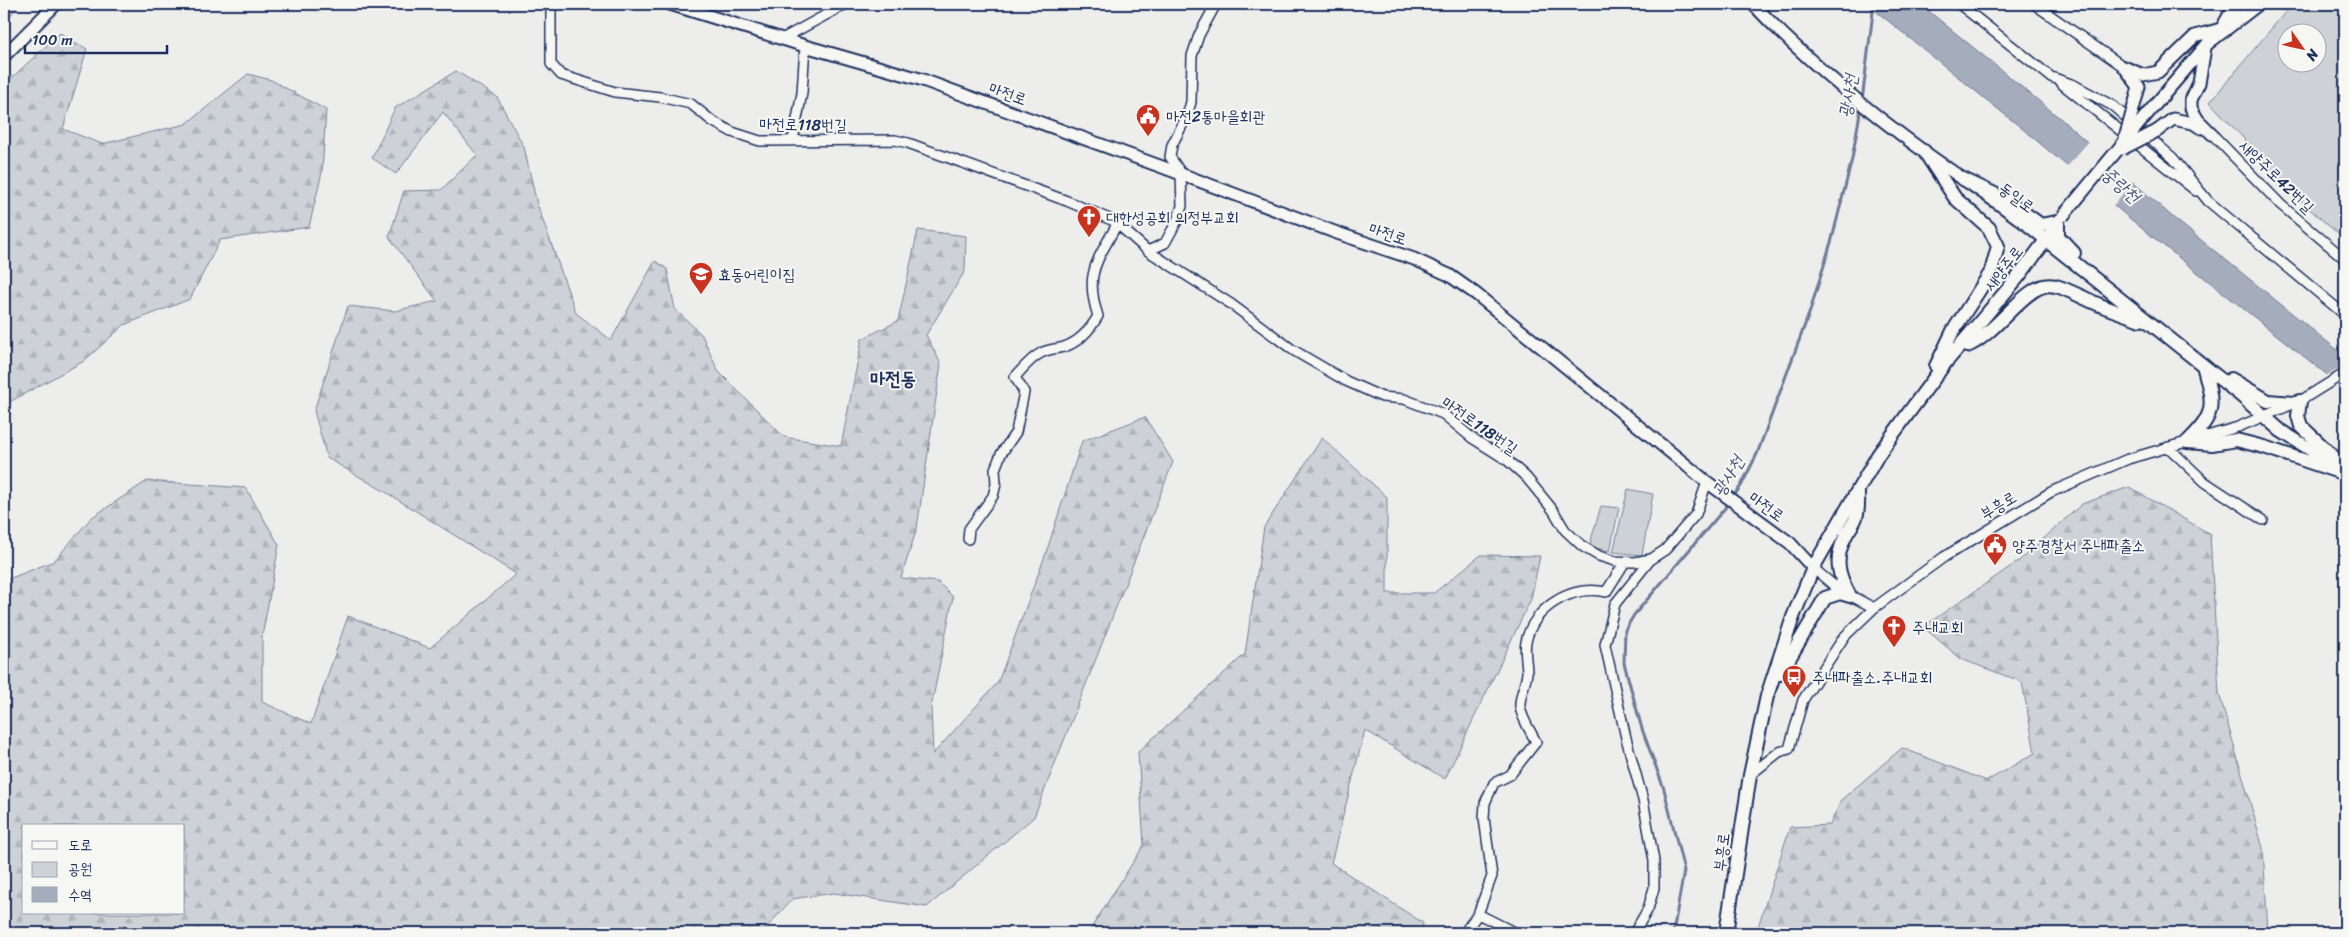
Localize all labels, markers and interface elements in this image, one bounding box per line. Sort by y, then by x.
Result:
scale bar [25,22,168,54]
north arrow [2276,22,2326,72]
text: 100 m [32,27,73,53]
text: N [2299,43,2326,66]
water label: 광사천 [1829,71,1867,120]
street label: 마전로 [985,73,1031,114]
place label: 마전2통마을회관 [1166,102,1265,131]
public building icon: 마전2통마을회관 [1135,103,1161,137]
street label: 마전로118번길 [759,109,847,140]
street label: 새양주로42번길 [2232,132,2322,220]
water label: 중랑천 [2094,159,2149,212]
street label: 동일로 [1993,174,2041,220]
place label: 대한성공회 의정부교회 [1106,203,1239,232]
church icon: 대한성공회 의정부교회 [1076,204,1102,238]
street label: 마전로 [1365,213,1411,253]
street label: 새양주로 [1976,239,2031,298]
place label: 효동어린이집 [718,260,795,289]
school or university icon: 효동어린이집 [688,261,714,295]
district label: 마전동 [870,362,916,395]
street label: 마전로118번길 [1435,388,1524,463]
water label: 광사천 [1703,448,1754,503]
street label: 마전로 [1743,483,1791,529]
street label: 부흥로 [1974,483,2022,528]
place label: 양주경찰서 주내파출소 [2012,531,2145,560]
public building icon: 양주경찰서 주내파출소 [1982,532,2008,566]
place label: 주내교회 [1912,613,1964,642]
church icon: 주내교회 [1881,614,1907,648]
place label: 주내파출소.주내교회 [1812,663,1933,692]
bus stop icon: 주내파출소.주내교회 [1781,664,1807,698]
legend [22,824,185,914]
street label: 부흥로 [1705,831,1738,873]
text: 도로 [68,832,92,858]
text: 공원 [68,856,92,882]
text: 수역 [68,882,92,908]

